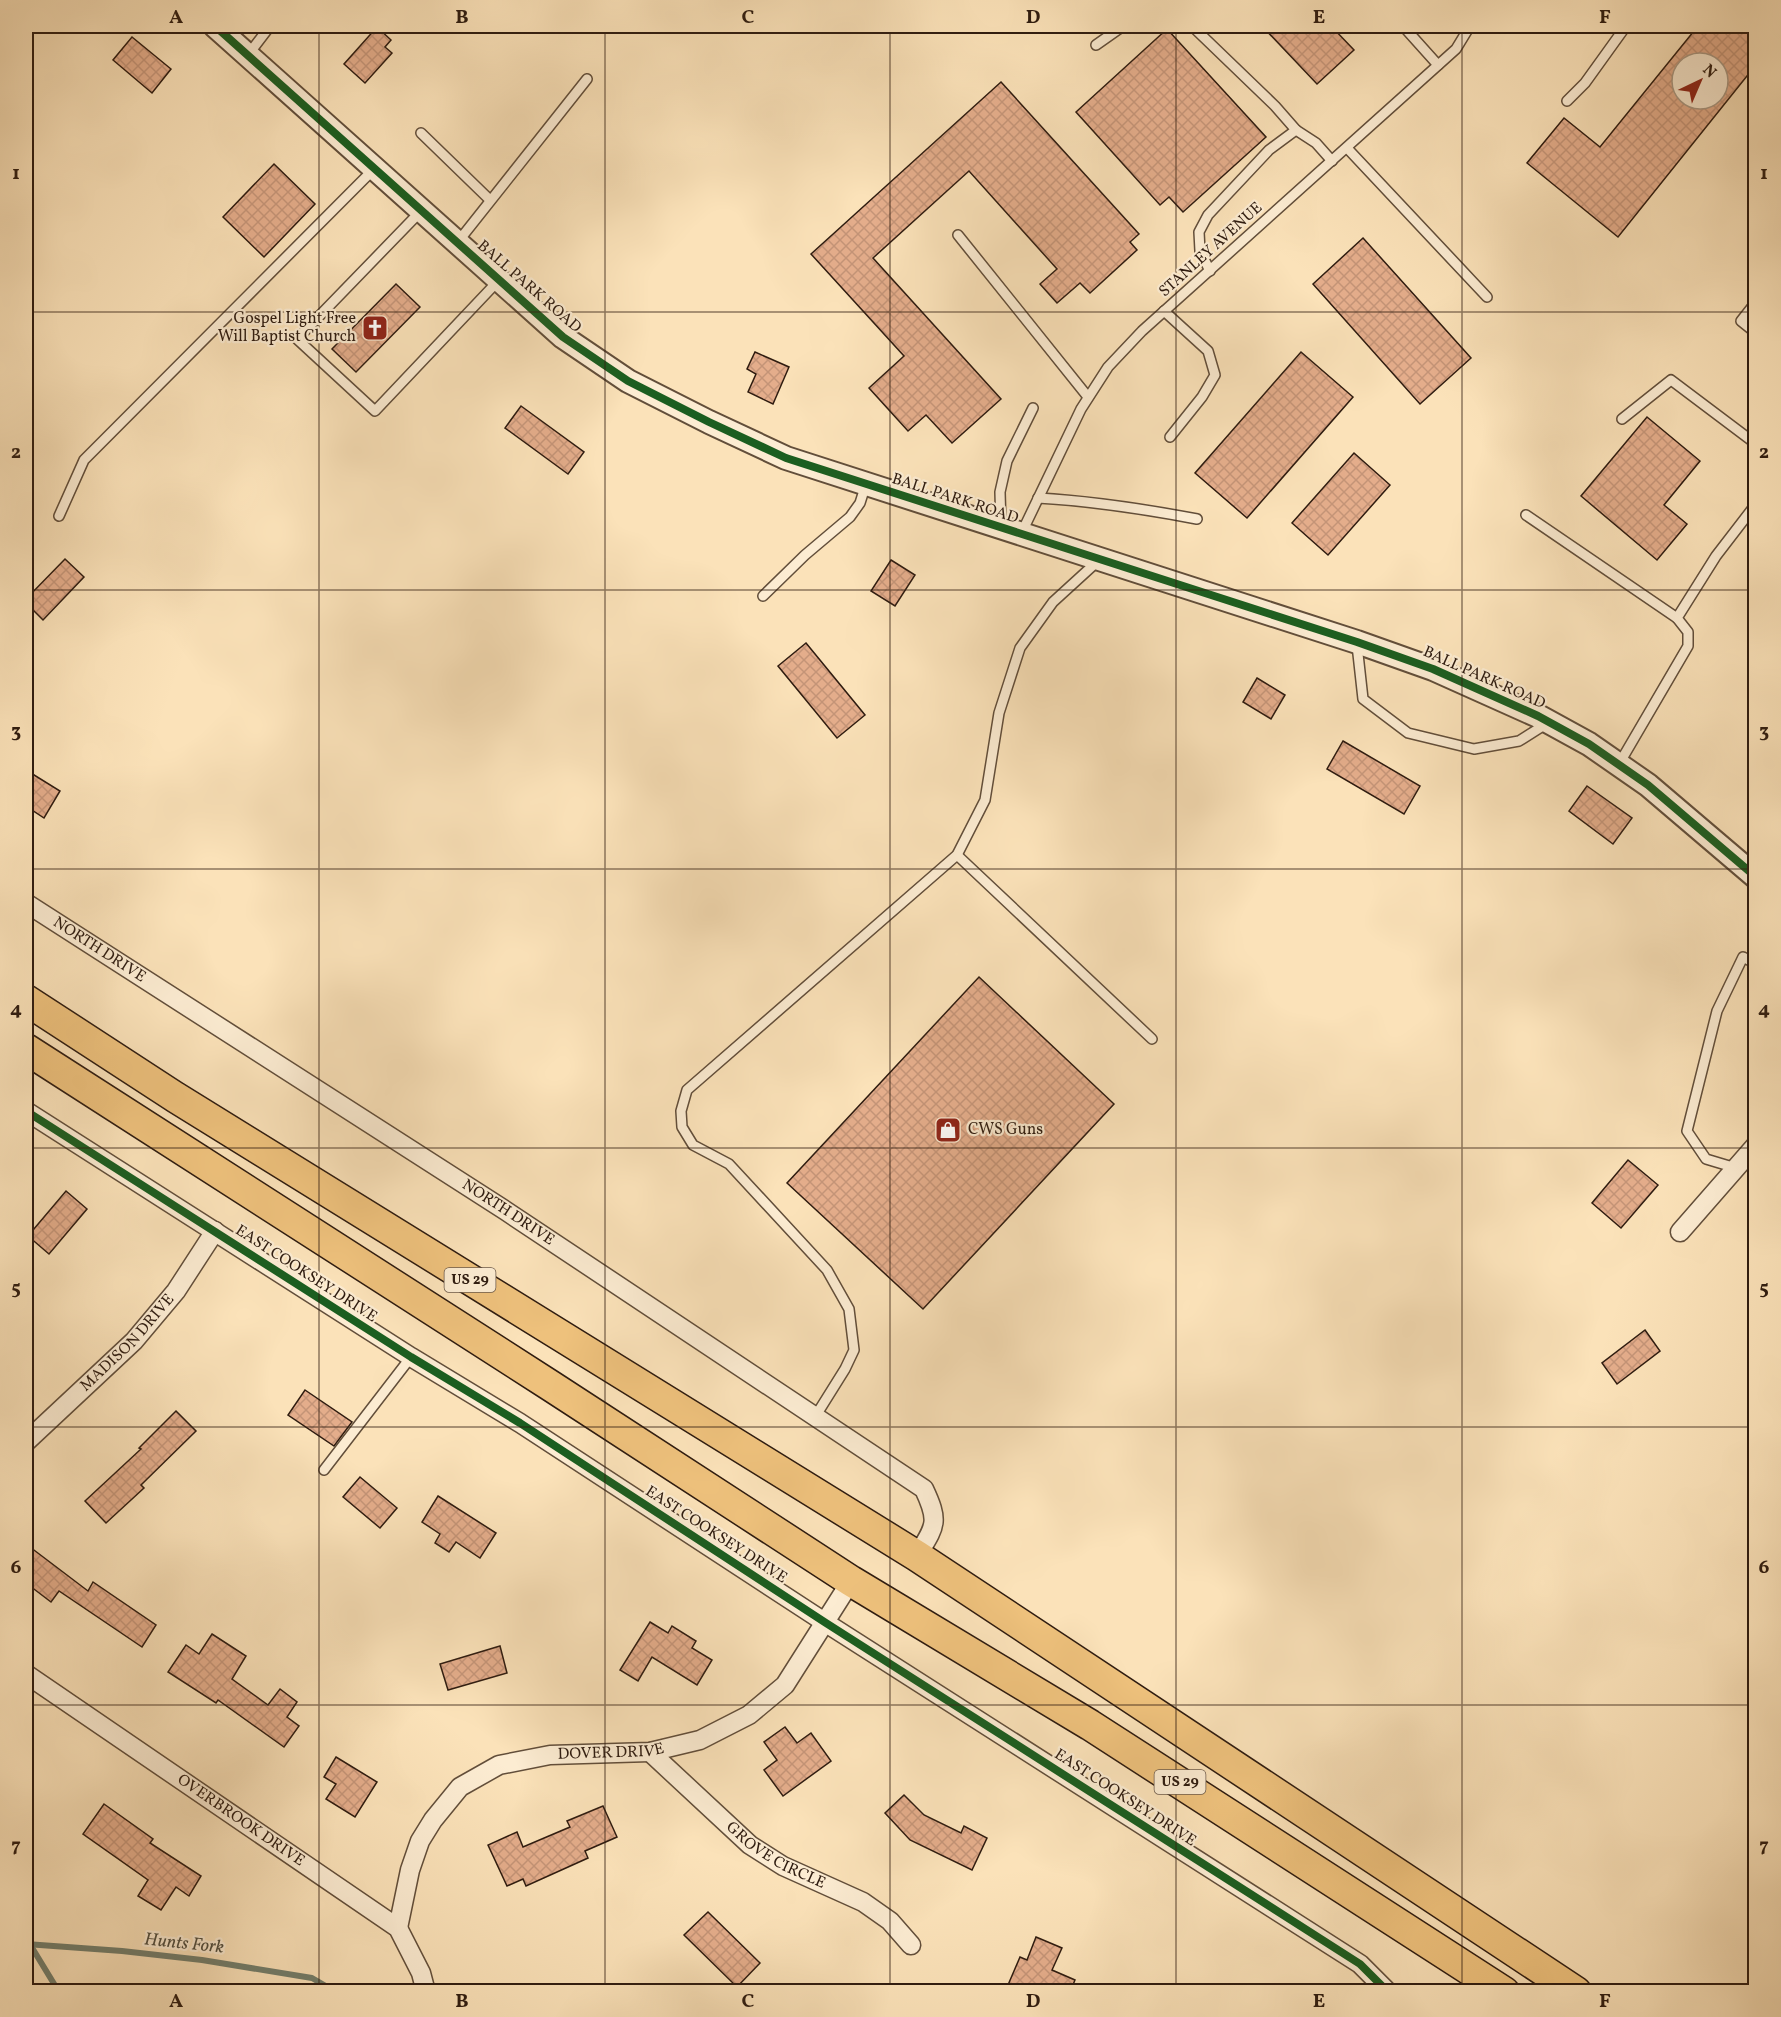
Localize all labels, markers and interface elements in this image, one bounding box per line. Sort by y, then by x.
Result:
text: A [169,4,183,32]
text: B [455,4,469,32]
text: C [742,4,755,32]
text: D [1026,4,1040,32]
text: E [1313,4,1325,32]
text: F [1599,4,1611,32]
north arrow [1670,51,1730,111]
text: N [1697,60,1721,84]
text: 1 [12,160,20,188]
text: 1 [1760,160,1768,188]
street label: STANLEY AVENUE [1154,198,1268,302]
street label: BALL PARK ROAD [472,235,586,339]
place label: Gospel Light Free Will Baptist Church [218,308,356,348]
church icon: Gospel Light Free Will Baptist Church [360,313,390,343]
text: 2 [11,439,21,467]
text: 2 [1759,439,1769,467]
street label: BALL PARK ROAD [889,468,1021,530]
street label: BALL PARK ROAD [1419,641,1549,715]
text: 3 [11,718,21,746]
text: 3 [1759,718,1769,746]
street label: NORTH DRIVE [48,912,150,988]
text: 4 [10,996,22,1024]
text: 4 [1758,996,1770,1024]
shop icon: CWS Guns [933,1115,963,1145]
place label: CWS Guns [968,1119,1043,1141]
street label: NORTH DRIVE [457,1174,559,1251]
street label: EAST COOKSEY DRIVE [231,1220,381,1328]
road number: US 29 [444,1268,496,1292]
text: 5 [11,1275,21,1303]
text: 5 [1759,1275,1769,1303]
street label: MADISON DRIVE [75,1289,180,1397]
street label: EAST COOKSEY DRIVE [641,1481,791,1589]
text: 6 [11,1554,22,1582]
text: 6 [1759,1554,1770,1582]
street label: DOVER DRIVE [557,1738,667,1766]
street label: EAST COOKSEY DRIVE [1050,1744,1200,1852]
street label: OVERBROOK DRIVE [172,1769,309,1872]
road number: US 29 [1154,1770,1206,1794]
street label: GROVE CIRCLE [721,1817,829,1895]
text: 7 [11,1832,21,1860]
text: 7 [1759,1832,1769,1860]
water label: Hunts Fork [143,1927,225,1961]
text: A [169,1988,183,2016]
text: B [455,1988,469,2016]
text: C [742,1988,755,2016]
text: D [1026,1988,1040,2016]
text: E [1313,1988,1325,2016]
text: F [1599,1988,1611,2016]

